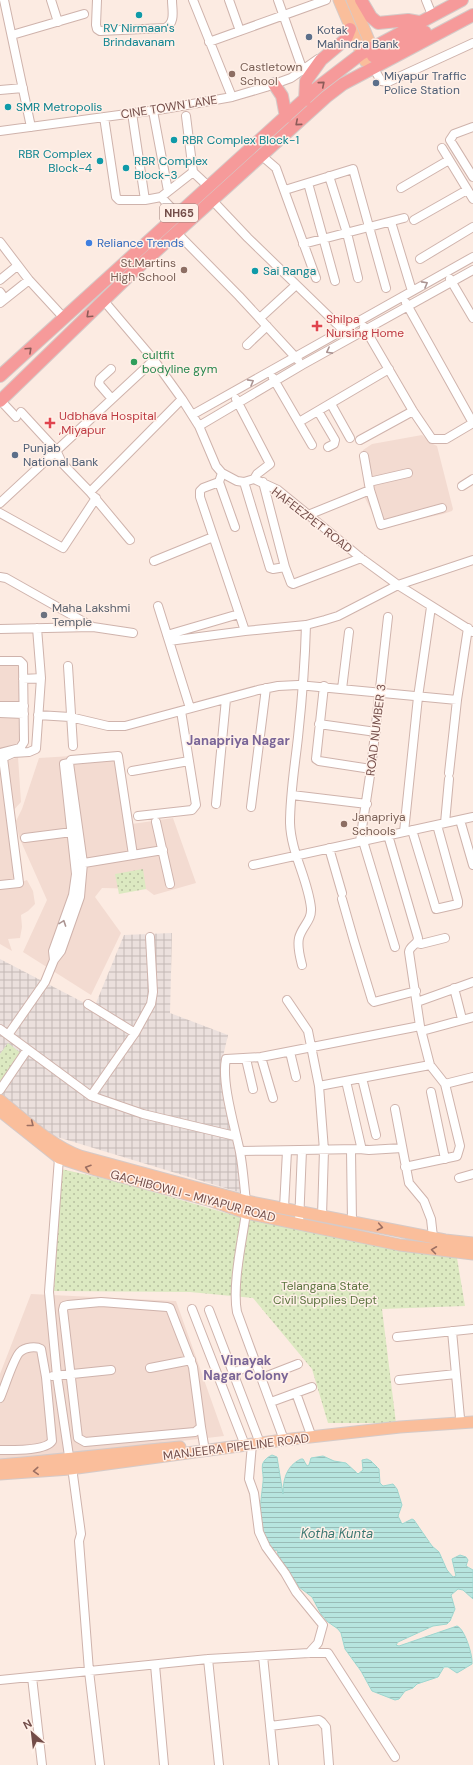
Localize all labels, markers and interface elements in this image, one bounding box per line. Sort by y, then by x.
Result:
marker: RV Nirmaan's Brindavanam [134,10,144,20]
place label: RV Nirmaan's Brindavanam [103,20,175,50]
place label: Kotak Mahindra Bank [317,22,399,52]
marker: Kotak Mahindra Bank [304,32,314,42]
place label: Castletown School [240,59,302,89]
place label: Miyapur Traffic Police Station [384,68,467,98]
marker: Castletown School [227,69,237,79]
marker: Miyapur Traffic Police Station [371,78,381,88]
one-way arrow [318,82,325,89]
street label: CINE TOWN LANE [120,91,219,123]
place label: SMR Metropolis [16,99,102,115]
marker: SMR Metropolis [3,102,13,112]
one-way arrow [295,118,302,125]
place label: RBR Complex Block-1 [182,132,299,148]
marker: RBR Complex Block-1 [169,135,179,145]
place label: RBR Complex Block-4 [18,146,92,176]
place label: RBR Complex Block-3 [134,153,208,183]
marker: RBR Complex Block-4 [95,156,105,166]
marker: RBR Complex Block-3 [121,163,131,173]
road number: NH65 [160,204,198,222]
place label: Reliance Trends [97,235,184,251]
marker: Reliance Trends [84,238,94,248]
place label: St.Martins High School [111,255,176,285]
place label: Sai Ranga [263,263,316,279]
marker: St.Martins High School [179,265,189,275]
marker: Sai Ranga [250,266,260,276]
one-way arrow [421,281,428,288]
one-way arrow [86,310,93,317]
place label: Shilpa Nursing Home [326,311,404,341]
marker: Shilpa Nursing Home [311,320,323,332]
one-way arrow [326,346,333,353]
one-way arrow [24,347,32,355]
place label: cultfit bodyline gym [142,347,217,377]
marker: cultfit bodyline gym [129,357,139,367]
one-way arrow [247,380,254,387]
place label: Udbhava Hospital ,Miyapur [59,408,156,438]
marker: Udbhava Hospital ,Miyapur [44,417,56,429]
place label: Punjab National Bank [23,440,98,470]
marker: Punjab National Bank [10,450,20,460]
street label: HAFEEZPET ROAD [268,483,356,557]
place label: Maha Lakshmi Temple [52,600,130,630]
marker: Maha Lakshmi Temple [39,610,49,620]
street label: ROAD NUMBER 3 [362,683,390,777]
district label: Janapriya Nagar [186,732,290,749]
place label: Janapriya Schools [352,809,406,839]
marker: Janapriya Schools [339,819,349,829]
one-way arrow [58,920,67,927]
one-way arrow [26,1120,33,1127]
one-way arrow [84,1164,91,1173]
street label: GACHIBOWLI - MIYAPUR ROAD [109,1166,277,1226]
one-way arrow [377,1222,384,1231]
one-way arrow [431,1246,437,1255]
park label: Telangana State Civil Supplies Dept [273,1278,377,1308]
district label: Vinayak Nagar Colony [203,1352,289,1384]
street label: MANJEERA PIPELINE ROAD [162,1430,310,1464]
one-way arrow [33,1467,39,1476]
water label: Kotha Kunta [301,1525,373,1542]
north arrow [12,1713,52,1753]
text: N [20,1716,34,1732]

